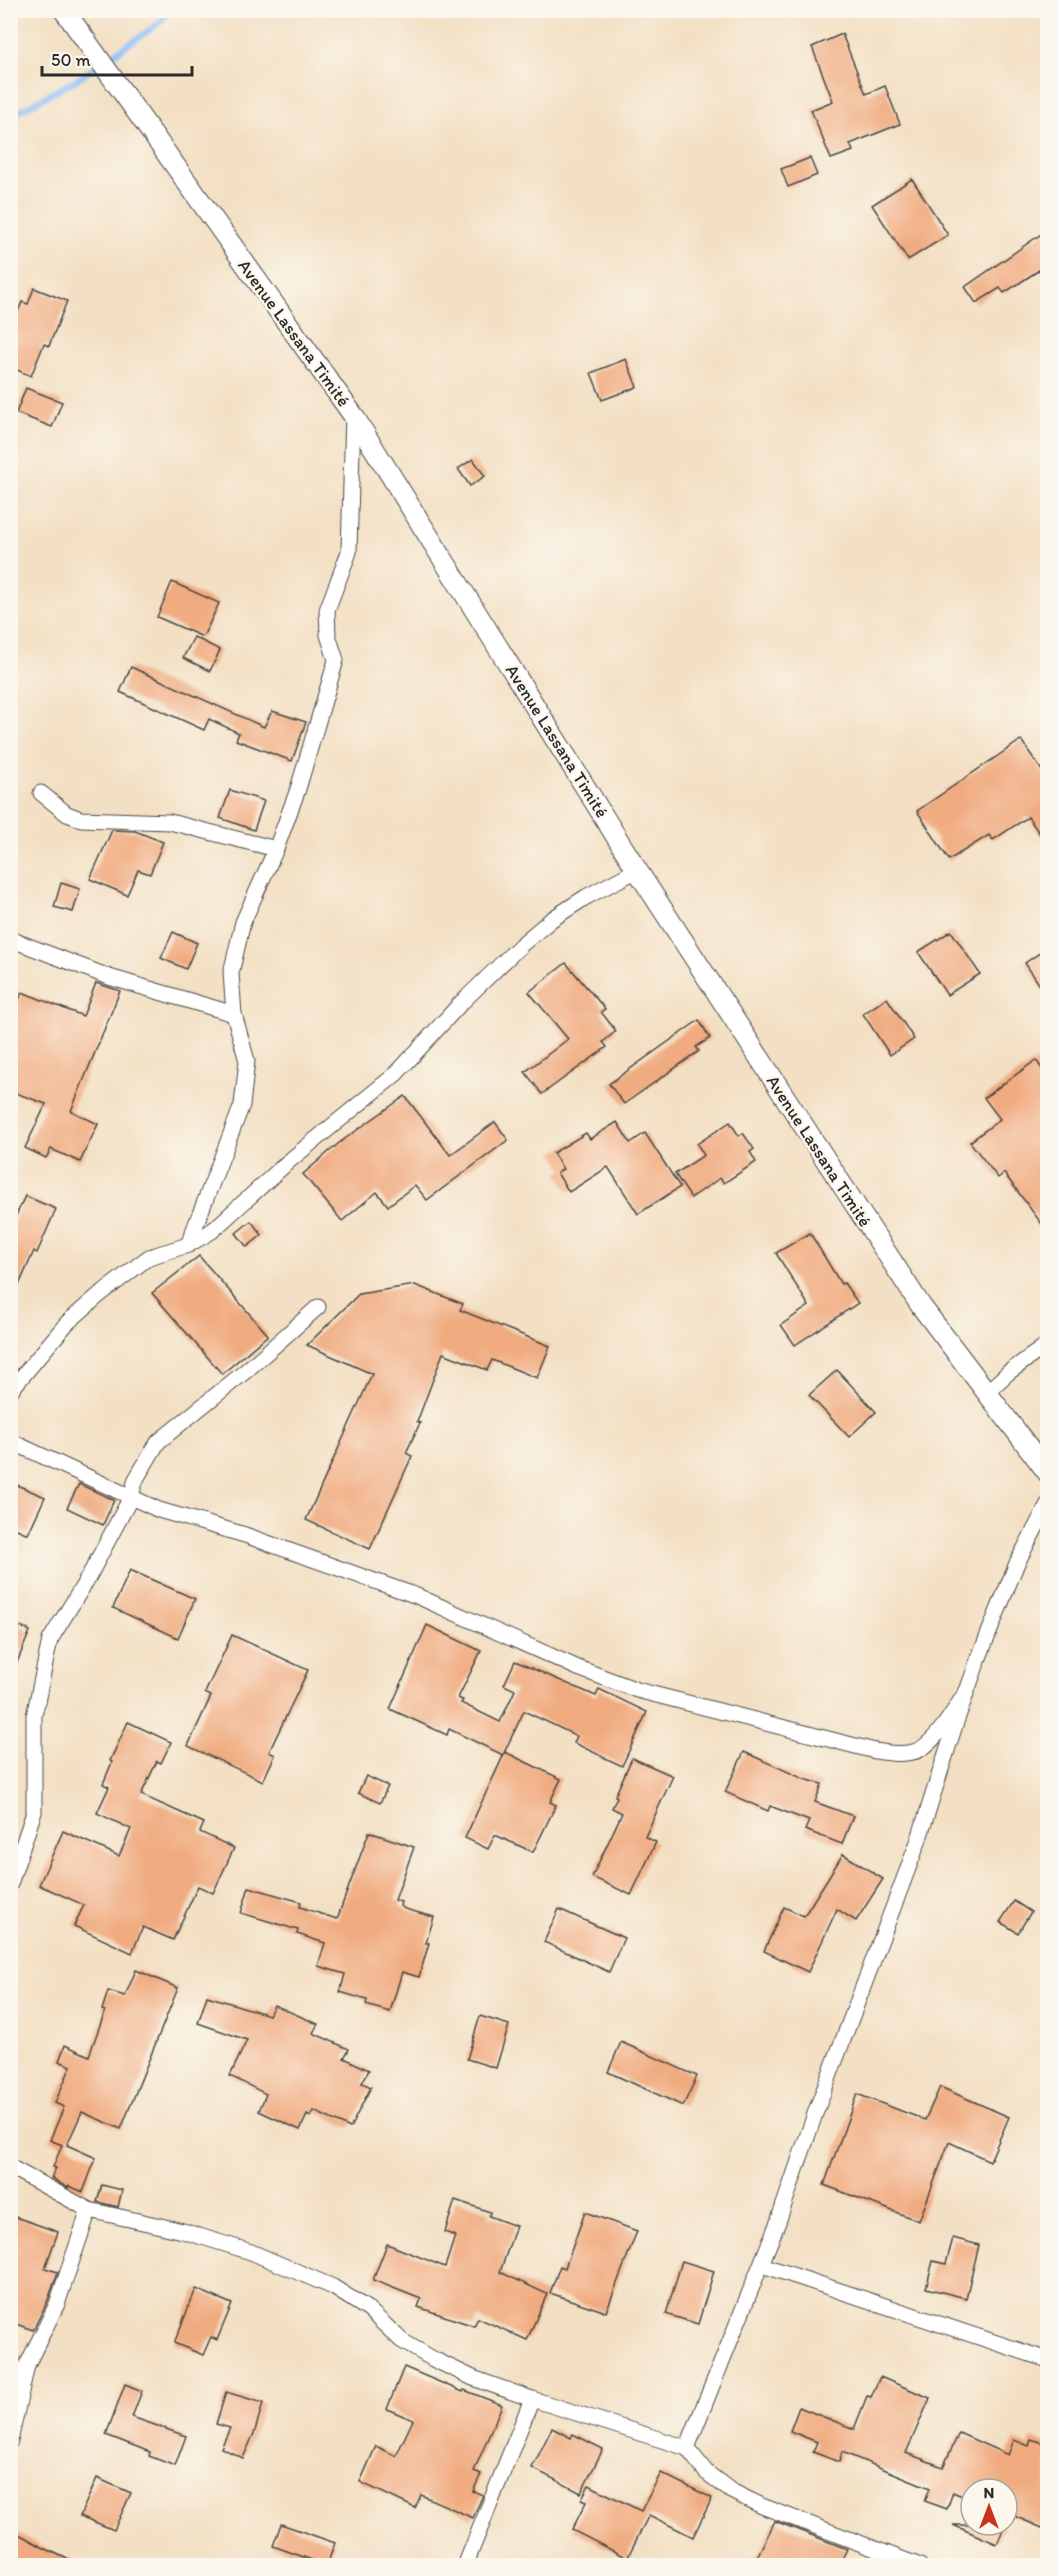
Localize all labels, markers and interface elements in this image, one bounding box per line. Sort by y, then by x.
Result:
scale bar [42,39,192,77]
text: 50 m [51,49,91,71]
street label: Avenue Lassana Timité [233,255,355,411]
street label: Avenue Lassana Timité [501,660,613,822]
street label: Avenue Lassana Timité [762,1071,876,1231]
north arrow [959,2477,1019,2537]
text: N [984,2483,994,2502]

